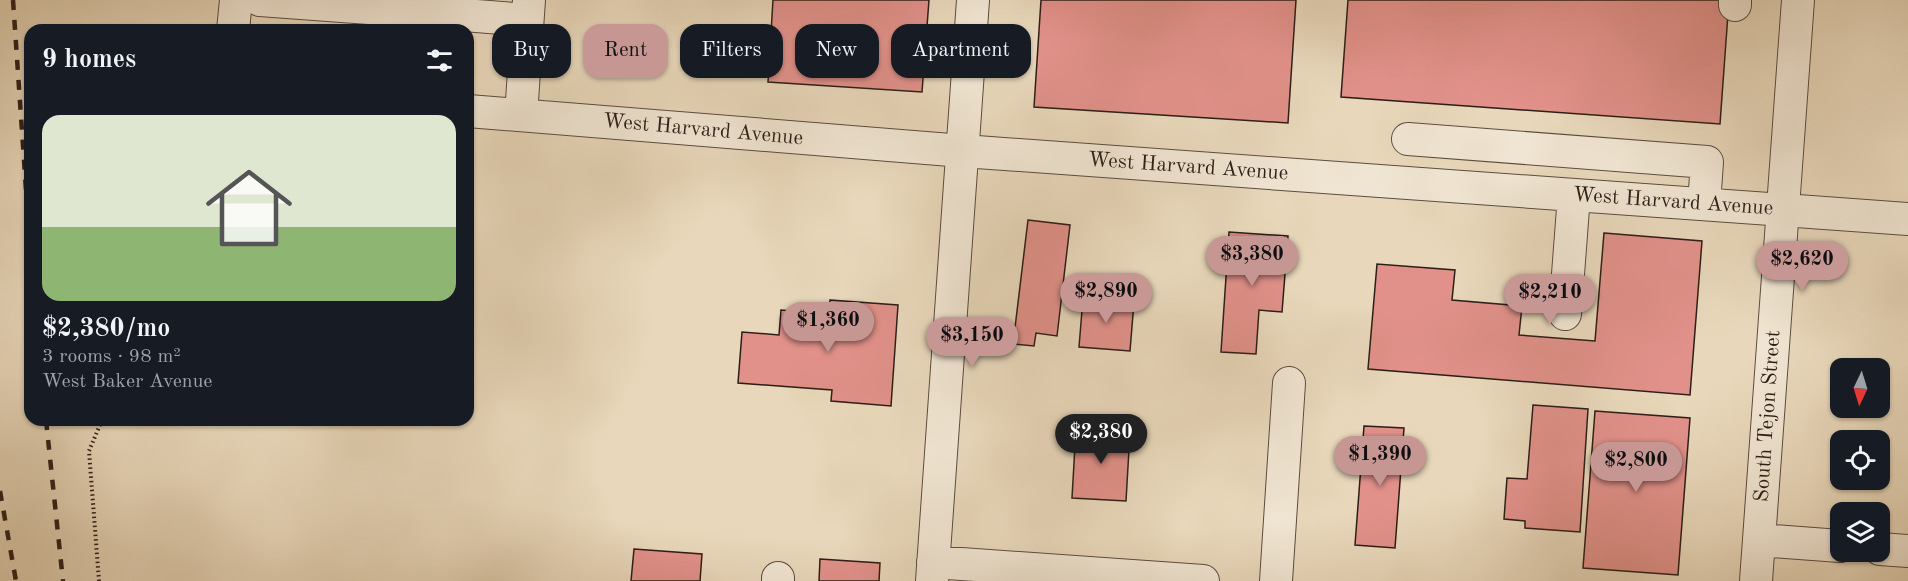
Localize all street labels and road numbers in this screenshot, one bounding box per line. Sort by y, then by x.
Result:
street label: West Harvard Avenue [602,111,804,149]
street label: West Harvard Avenue [1087,150,1289,184]
street label: West Harvard Avenue [1572,185,1774,219]
street label: South Tejon Street [1752,329,1784,503]

